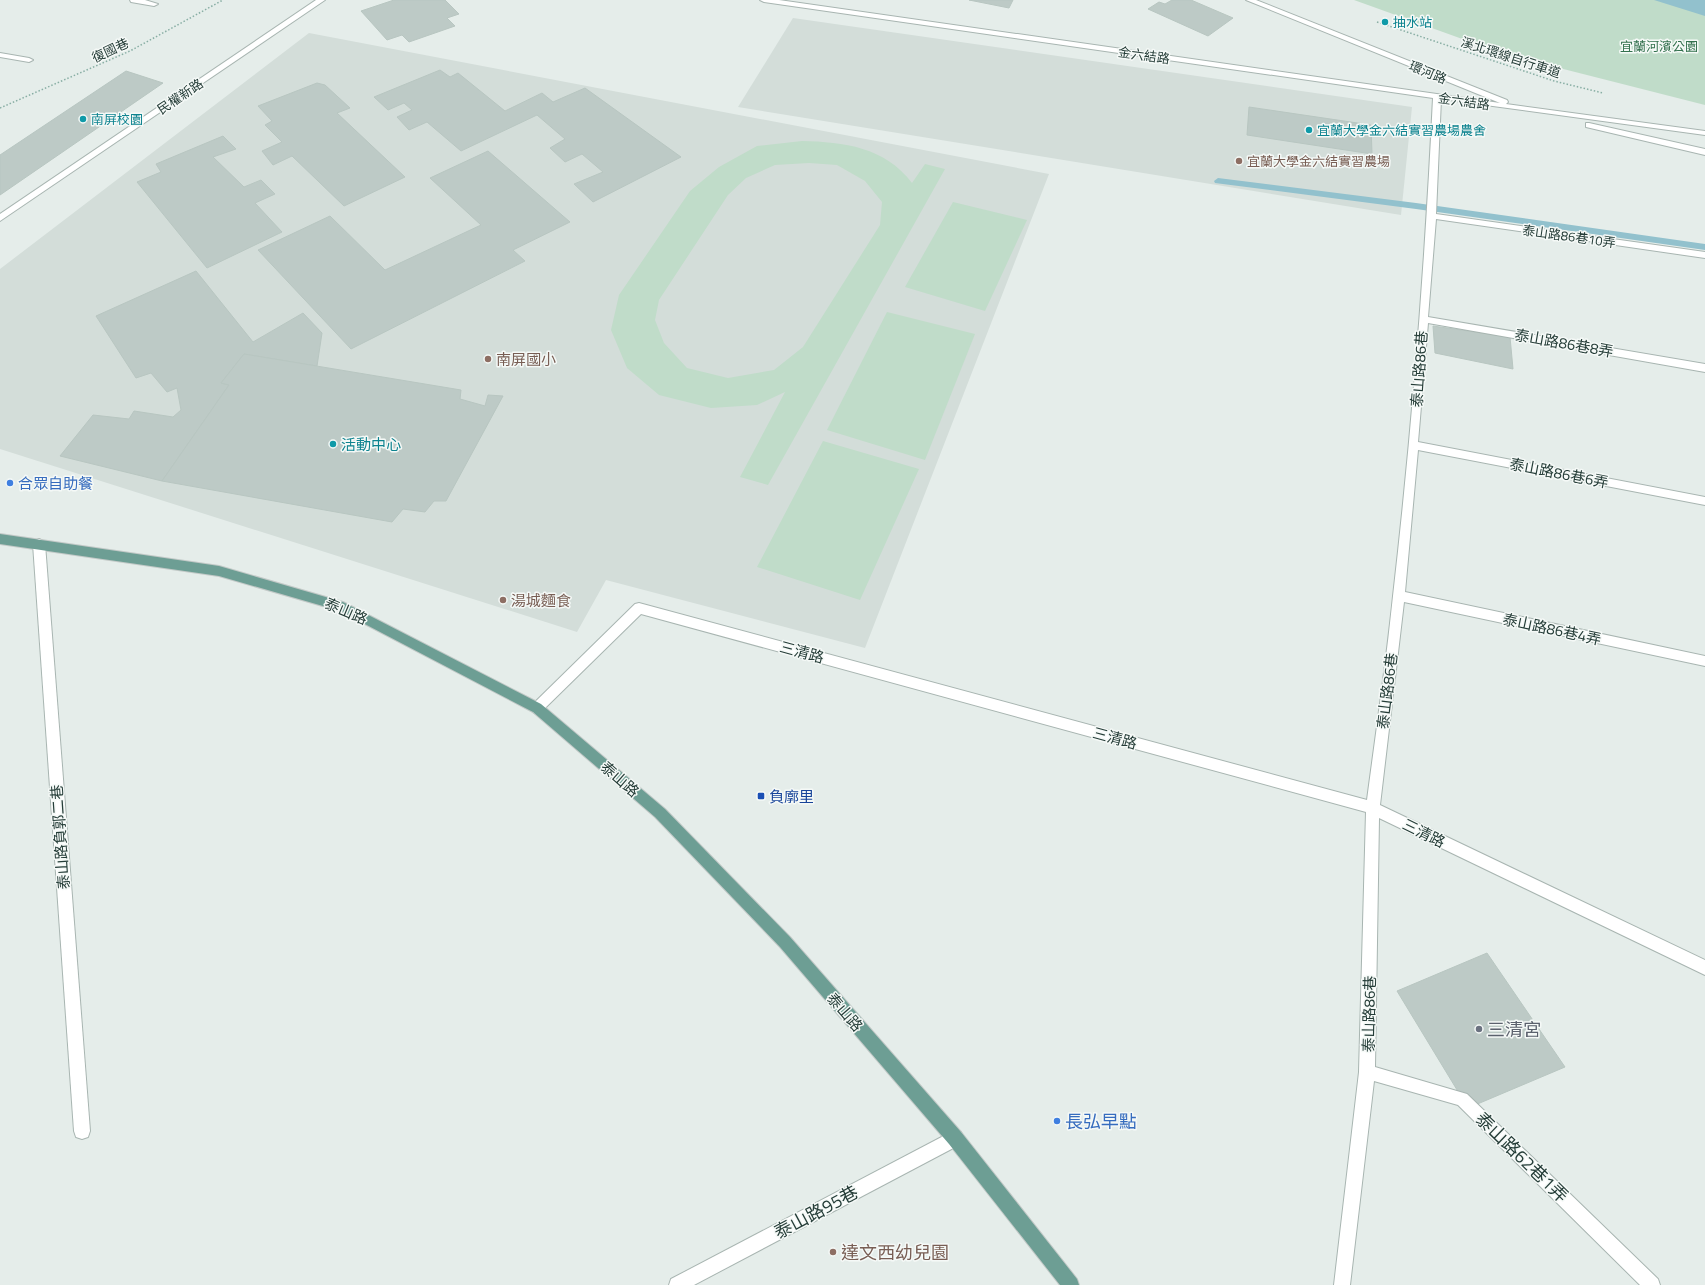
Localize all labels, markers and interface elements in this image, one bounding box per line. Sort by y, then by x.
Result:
place label: 抽水站 [1393,12,1432,32]
marker: 抽水站 [1380,17,1390,27]
street label: 溪北環線自行車道 [1458,31,1564,83]
street label: 復國巷 [88,33,132,67]
park label: 宜蘭河濱公園 [1620,36,1698,56]
street label: 金六結路 [1117,41,1171,69]
street label: 環河路 [1406,55,1450,89]
street label: 民權新路 [153,73,207,119]
street label: 金六結路 [1437,87,1491,115]
place label: 南屏校園 [91,109,143,129]
marker: 南屏校園 [78,114,88,124]
place label: 宜蘭大學金六結實習農場農舍 [1317,120,1486,140]
marker: 宜蘭大學金六結實習農場農舍 [1304,125,1314,135]
place label: 宜蘭大學金六結實習農場 [1247,151,1390,171]
marker: 宜蘭大學金六結實習農場 [1234,156,1244,166]
street label: 泰山路86巷10弄 [1521,220,1617,252]
street label: 泰山路86巷8弄 [1513,323,1615,363]
street label: 泰山路86巷 [1405,330,1433,408]
place label: 南屏國小 [496,348,556,371]
marker: 南屏國小 [483,354,493,364]
place label: 活動中心 [341,433,401,456]
marker: 活動中心 [328,439,338,449]
street label: 泰山路86巷6弄 [1508,452,1610,494]
place label: 合眾自助餐 [18,472,93,495]
marker: 合眾自助餐 [5,478,15,488]
place label: 湯城麵食 [511,589,571,612]
street label: 泰山路 [321,592,371,630]
marker: 湯城麵食 [498,595,508,605]
street label: 泰山路86巷4弄 [1501,607,1603,651]
street label: 三清路 [777,635,827,669]
street label: 泰山路86巷 [1371,651,1403,731]
street label: 三清路 [1090,721,1140,755]
street label: 泰山路 [595,756,645,802]
street label: 泰山路負郭二巷 [45,784,75,890]
place label: 負廓里 [769,785,814,808]
marker: 負廓里 [756,791,766,801]
street label: 三清路 [1399,813,1449,853]
street label: 泰山路86巷 [1357,975,1381,1053]
street label: 泰山路 [822,987,868,1037]
place label: 三清宮 [1487,1016,1541,1043]
marker: 三清宮 [1474,1024,1484,1034]
street label: 泰山路62巷1弄 [1469,1106,1575,1208]
place label: 長弘早點 [1065,1108,1137,1135]
marker: 長弘早點 [1052,1116,1062,1126]
street label: 泰山路95巷 [769,1178,863,1246]
place label: 達文西幼兒園 [841,1239,949,1266]
marker: 達文西幼兒園 [828,1247,838,1257]

